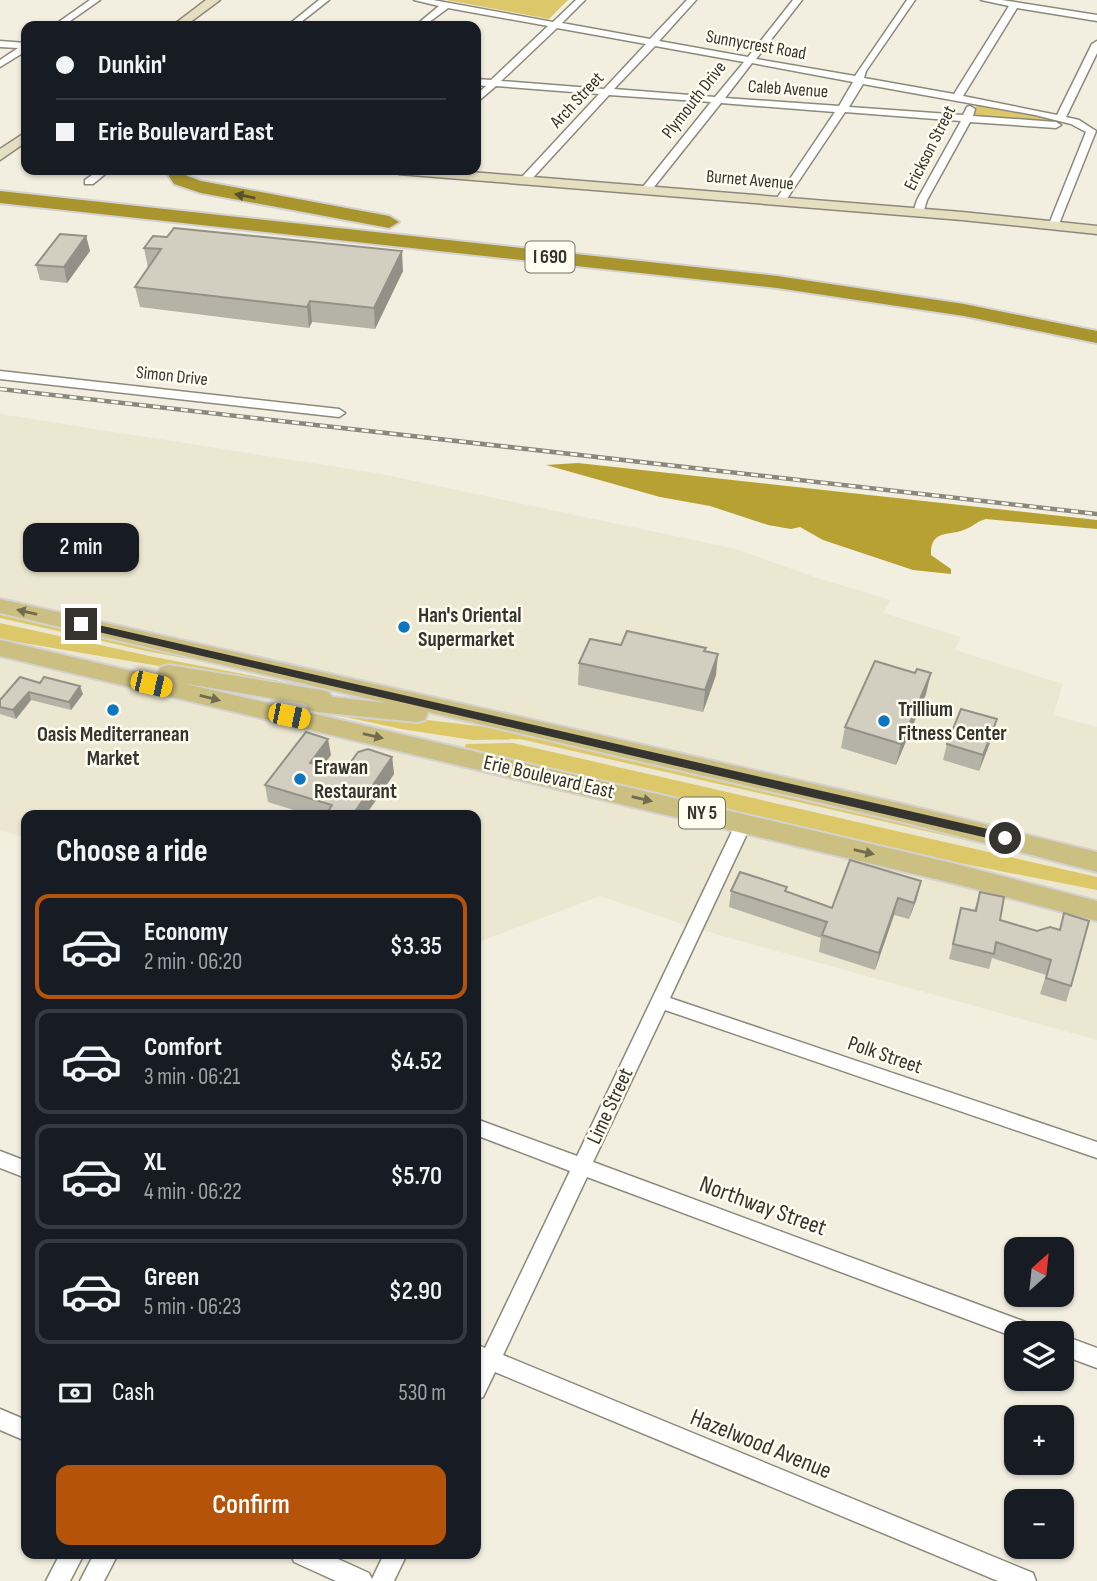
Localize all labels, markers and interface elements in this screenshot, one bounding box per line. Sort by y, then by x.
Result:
street label: Sunnycrest Road [704,26,808,64]
text: Dunkin' [98,50,166,81]
street label: Plymouth Drive [657,57,731,143]
street label: Arch Street [545,67,608,133]
street label: Caleb Avenue [747,76,829,102]
street label: Erickson Street [900,102,961,194]
text: Erie Boulevard East [98,117,274,148]
street label: Burnet Avenue [705,166,795,194]
one-way arrow [234,190,256,201]
road number: I 690 [526,242,574,272]
street label: Simon Drive [135,362,209,390]
callout: 2 min [23,522,139,572]
text: 2 min [59,533,103,561]
place label: Han's Oriental Supermarket [418,603,522,652]
one-way arrow [15,606,37,617]
route end [65,608,97,640]
marker: Han's Oriental Supermarket [396,619,412,635]
car [129,669,174,699]
one-way arrow [199,693,221,704]
place label: Trillium Fitness Center [898,697,1007,746]
car [267,701,312,731]
marker: Oasis Mediterranean Market [105,702,121,718]
marker: Trillium Fitness Center [876,713,892,729]
place label: Oasis Mediterranean Market [37,722,189,771]
one-way arrow [362,731,384,742]
street label: Erie Boulevard East [481,750,617,804]
place label: Erawan Restaurant [314,755,397,804]
marker: Erawan Restaurant [292,771,308,787]
one-way arrow [631,794,653,805]
road number: NY 5 [679,798,725,828]
route start [989,822,1021,854]
text: Choose a ride [56,832,208,871]
one-way arrow [853,846,875,857]
icon: car [60,915,123,978]
text: Economy [144,917,228,948]
text: $3.35 [390,931,442,962]
text: 2 min · 06:20 [144,948,242,976]
icon: car [60,1030,123,1093]
street label: Polk Street [844,1031,926,1079]
text: Comfort [144,1032,222,1063]
text: $4.52 [390,1046,442,1077]
text: 3 min · 06:21 [144,1063,240,1091]
street label: Lime Street [582,1064,638,1148]
icon: car [60,1145,123,1208]
text: XL [144,1147,166,1178]
text: $5.70 [390,1161,442,1192]
street label: Northway Street [696,1170,830,1242]
text: 4 min · 06:22 [144,1178,242,1206]
north arrow [1004,1237,1074,1307]
map controls [1004,1237,1074,1559]
icon: car [60,1260,123,1323]
text: Green [144,1262,199,1293]
text: $2.90 [389,1276,442,1307]
text: 5 min · 06:23 [144,1293,242,1321]
button: layers [1004,1321,1074,1391]
icon: cash [56,1374,94,1412]
text: Cash [112,1377,155,1408]
text: 530 m [398,1379,446,1407]
street label: Hazelwood Avenue [686,1403,836,1485]
button: + [1004,1405,1074,1475]
button: Confirm [56,1465,446,1545]
button: − [1004,1489,1074,1559]

